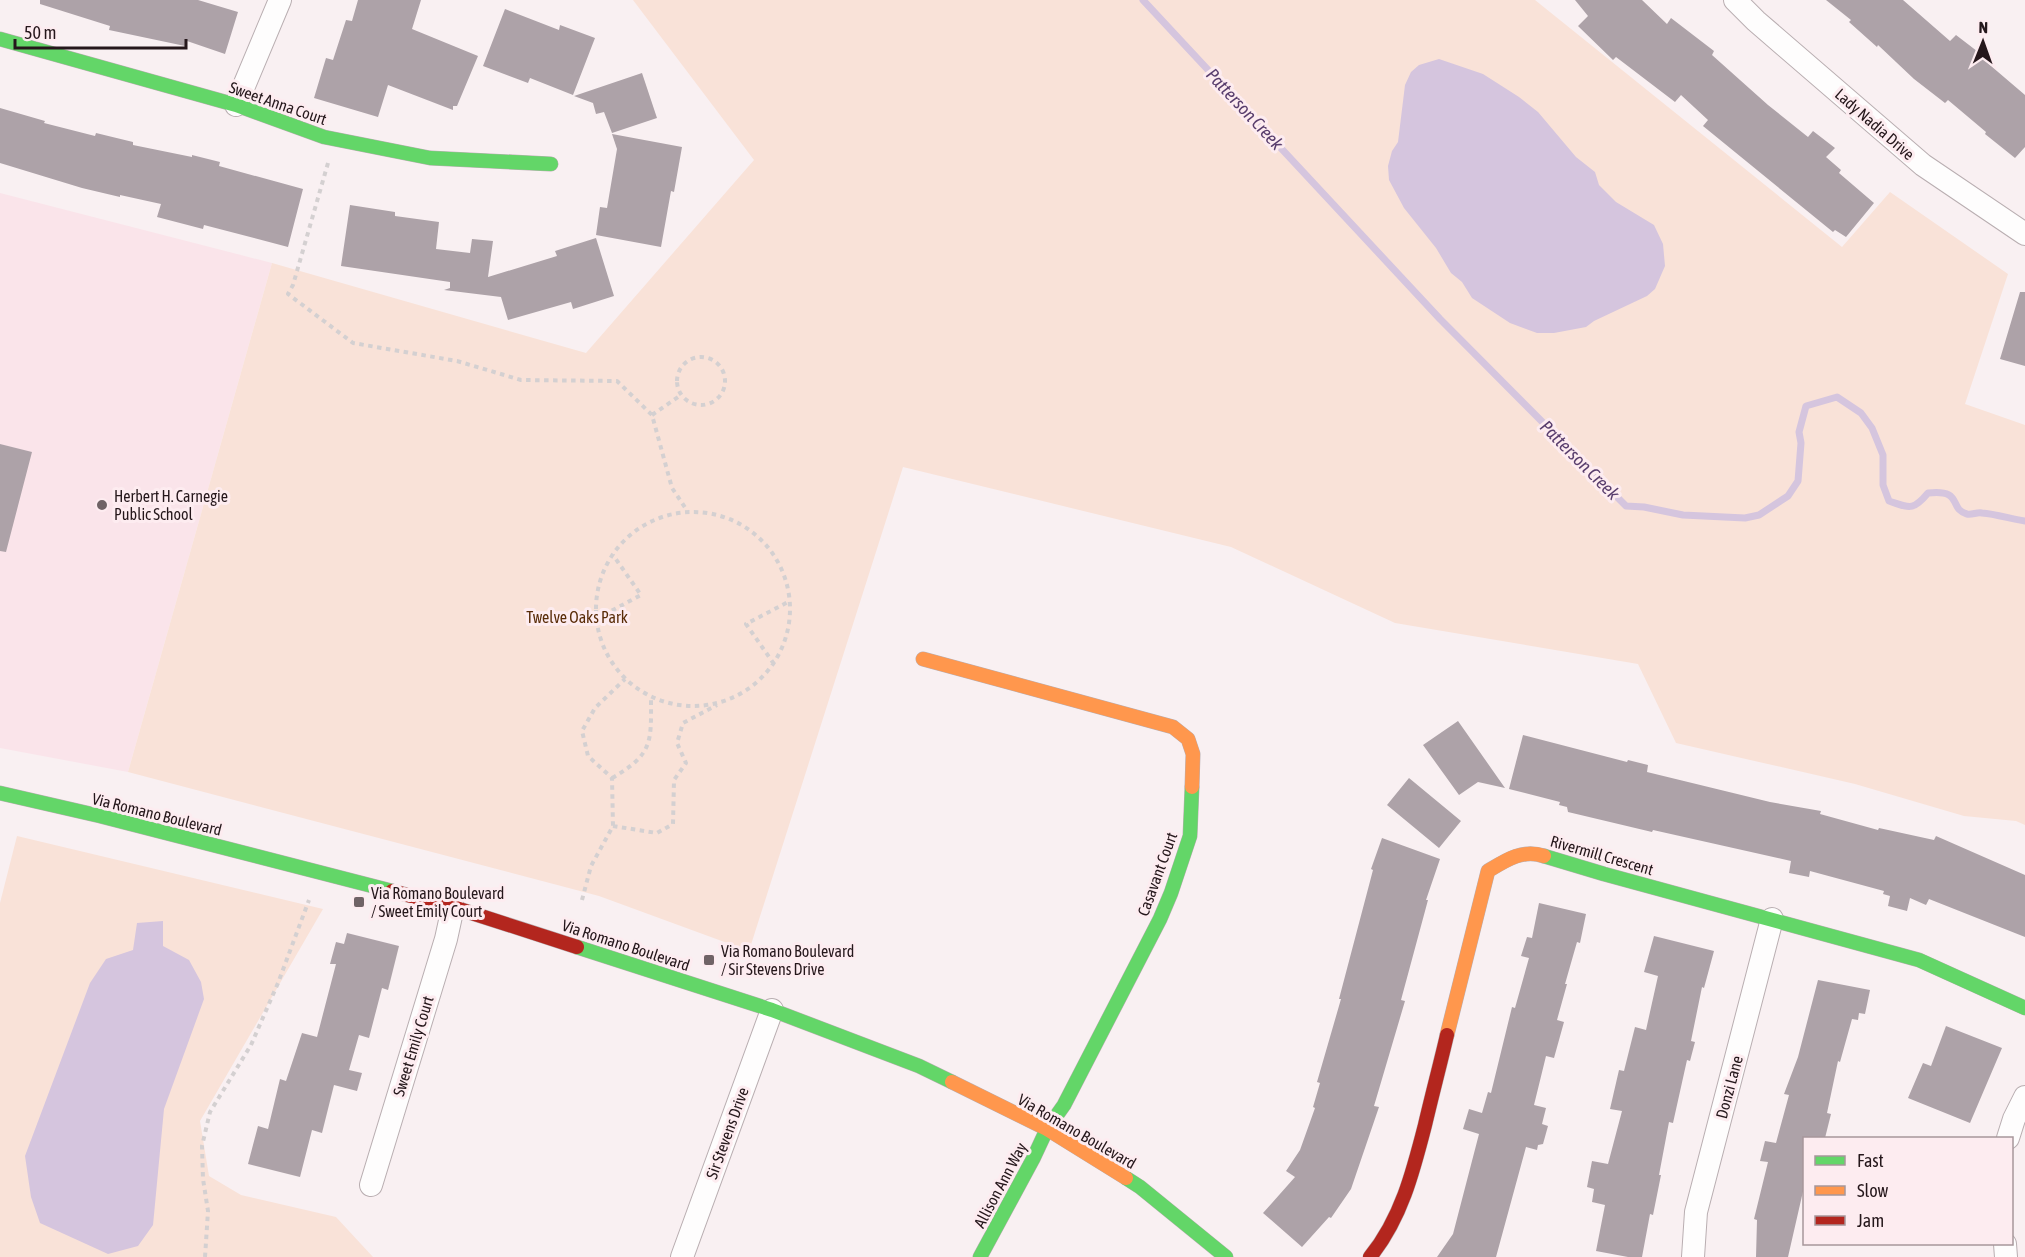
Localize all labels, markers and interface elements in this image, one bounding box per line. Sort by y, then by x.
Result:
scale bar [15,12,186,50]
north arrow [1953,12,2013,72]
text: N [1978,18,1988,36]
text: 50 m [24,22,56,43]
water label: Patterson Creek [1202,64,1289,155]
street label: Sweet Anna Court [227,78,329,128]
street label: Lady Nadia Drive [1831,85,1918,164]
water label: Patterson Creek [1536,416,1625,505]
place label: Herbert H. Carnegie Public School [114,487,228,523]
marker: Herbert H. Carnegie Public School [95,498,109,512]
park label: Twelve Oaks Park [526,608,628,626]
street label: Via Romano Boulevard [90,789,224,839]
street label: Casavant Court [1134,829,1181,918]
street label: Rivermill Crescent [1548,832,1656,878]
place label: Via Romano Boulevard / Sweet Emily Court [371,884,504,921]
marker: Via Romano Boulevard / Sweet Emily Court [352,895,366,909]
street label: Via Romano Boulevard [560,916,692,974]
place label: Via Romano Boulevard / Sir Stevens Drive [721,942,854,978]
marker: Via Romano Boulevard / Sir Stevens Drive [702,953,716,967]
street label: Sweet Emily Court [389,993,438,1099]
street label: Donzi Lane [1712,1054,1746,1120]
street label: Sir Stevens Drive [702,1085,752,1181]
street label: Via Romano Boulevard [1015,1090,1139,1172]
legend [1803,1137,2013,1245]
street label: Allison Ann Way [970,1139,1031,1231]
text: Fast [1857,1150,1884,1171]
text: Slow [1857,1180,1888,1201]
text: Jam [1857,1210,1884,1231]

